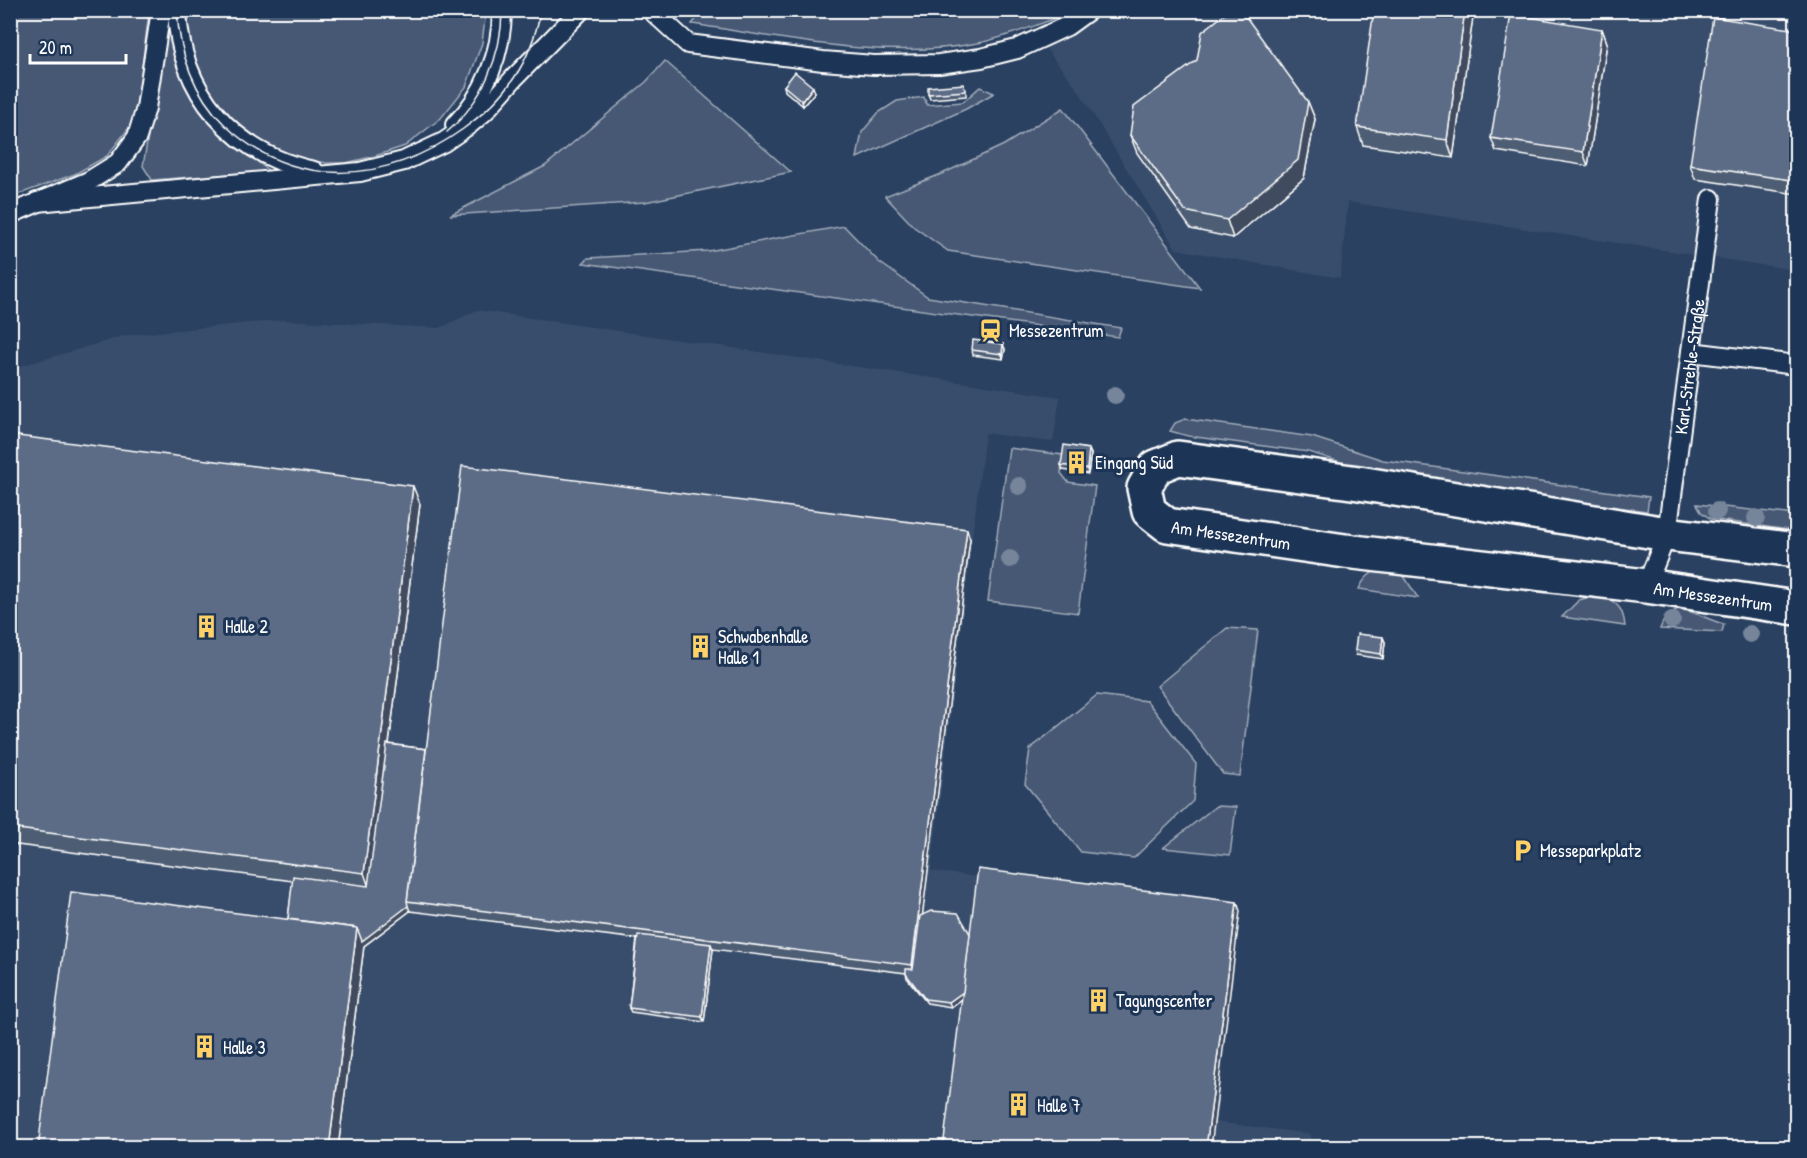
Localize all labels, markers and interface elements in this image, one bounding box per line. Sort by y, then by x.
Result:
scale bar [30,27,126,65]
text: 20 m [39,35,72,60]
street label: Karl-Strehle-Straße [1668,297,1710,436]
station icon: Messezentrum [978,317,1004,343]
place label: Messezentrum [1009,318,1103,343]
building icon: Eingang Süd [1064,449,1090,475]
place label: Eingang Süd [1095,450,1173,475]
street label: Am Messezentrum [1170,513,1292,555]
street label: Am Messezentrum [1652,575,1774,617]
building icon: Halle 2 [194,613,220,639]
place label: Halle 2 [225,614,269,639]
place label: Schwabenhalle Halle 1 [718,624,808,670]
building icon: Schwabenhalle Halle 1 [687,633,713,659]
parking icon: Messeparkplatz [1509,837,1535,863]
place label: Messeparkplatz [1540,838,1642,863]
building icon: Tagungscenter [1085,987,1111,1013]
place label: Tagungscenter [1116,988,1212,1013]
building icon: Halle 3 [192,1034,218,1060]
place label: Halle 3 [223,1035,266,1060]
building icon: Halle 7 [1006,1092,1032,1118]
place label: Halle 7 [1037,1093,1081,1118]

